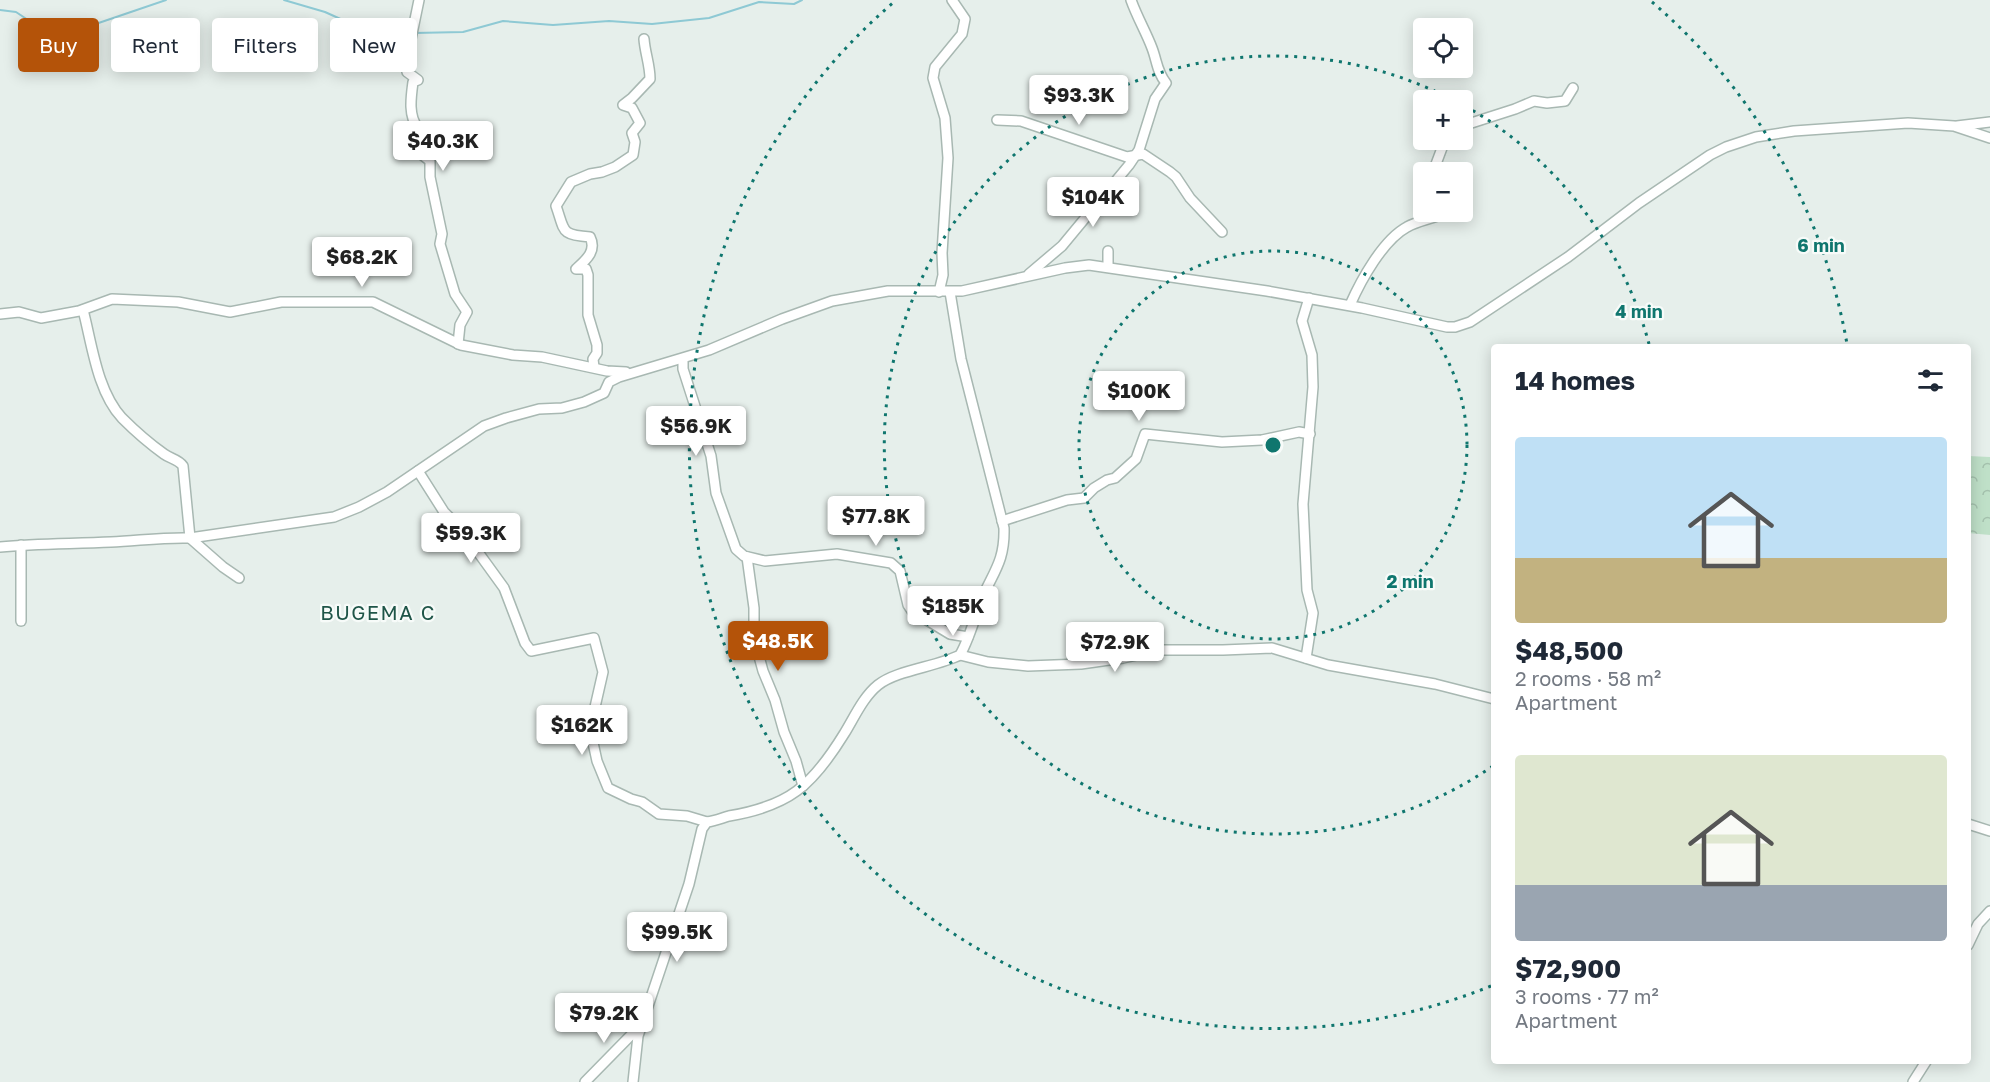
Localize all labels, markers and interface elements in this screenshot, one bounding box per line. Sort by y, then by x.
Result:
chip: Buy [18,18,99,72]
chip: Rent [111,18,200,72]
chip: Filters [212,18,318,72]
chip: New [330,18,417,72]
map controls [1413,18,1473,222]
button: locate [1413,18,1473,78]
pin: $93.3K [1030,75,1128,126]
text: $93.3K [1043,82,1115,106]
button: + [1413,90,1473,150]
pin: $40.3K [394,121,492,172]
text: $40.3K [407,128,479,152]
button: − [1413,162,1473,222]
pin: $104K [1051,177,1135,228]
text: $104K [1061,184,1125,208]
text: 6 min [1797,234,1845,256]
pin: $68.2K [313,237,411,288]
text: $68.2K [326,244,398,268]
text: 4 min [1615,300,1663,322]
icon: filters [1914,364,1947,397]
text: 14 homes [1515,365,1635,396]
pin: $100K [1097,371,1181,422]
text: $100K [1107,378,1171,402]
pin: $56.9K [647,406,745,457]
text: $56.9K [660,413,732,437]
centre of rings [1263,435,1283,455]
icon: home [1677,476,1785,584]
pin: $77.8K [827,496,925,547]
text: $77.8K [842,503,910,527]
pin: $59.3K [422,513,520,564]
text: $59.3K [435,520,507,544]
text: 2 min [1386,570,1434,592]
pin: $185K [911,586,995,637]
text: $185K [921,593,985,617]
district label: BUGEMA C [320,600,436,624]
pin: $48.5K [729,621,827,672]
pin: $72.9K [1066,622,1164,673]
text: $48.5K [742,628,814,652]
text: $72.9K [1080,629,1150,653]
text: $48,500 [1515,635,1623,666]
text: 2 rooms · 58 m² [1515,666,1661,690]
text: Apartment [1515,690,1618,714]
pin: $162K [540,705,624,756]
text: $162K [550,712,614,736]
icon: home [1677,794,1785,902]
pin: $99.5K [628,912,726,963]
text: $99.5K [641,919,713,943]
text: $72,900 [1515,953,1621,984]
text: 3 rooms · 77 m² [1515,984,1659,1008]
pin: $79.2K [555,993,653,1044]
text: $79.2K [569,1000,639,1024]
text: Apartment [1515,1008,1618,1032]

